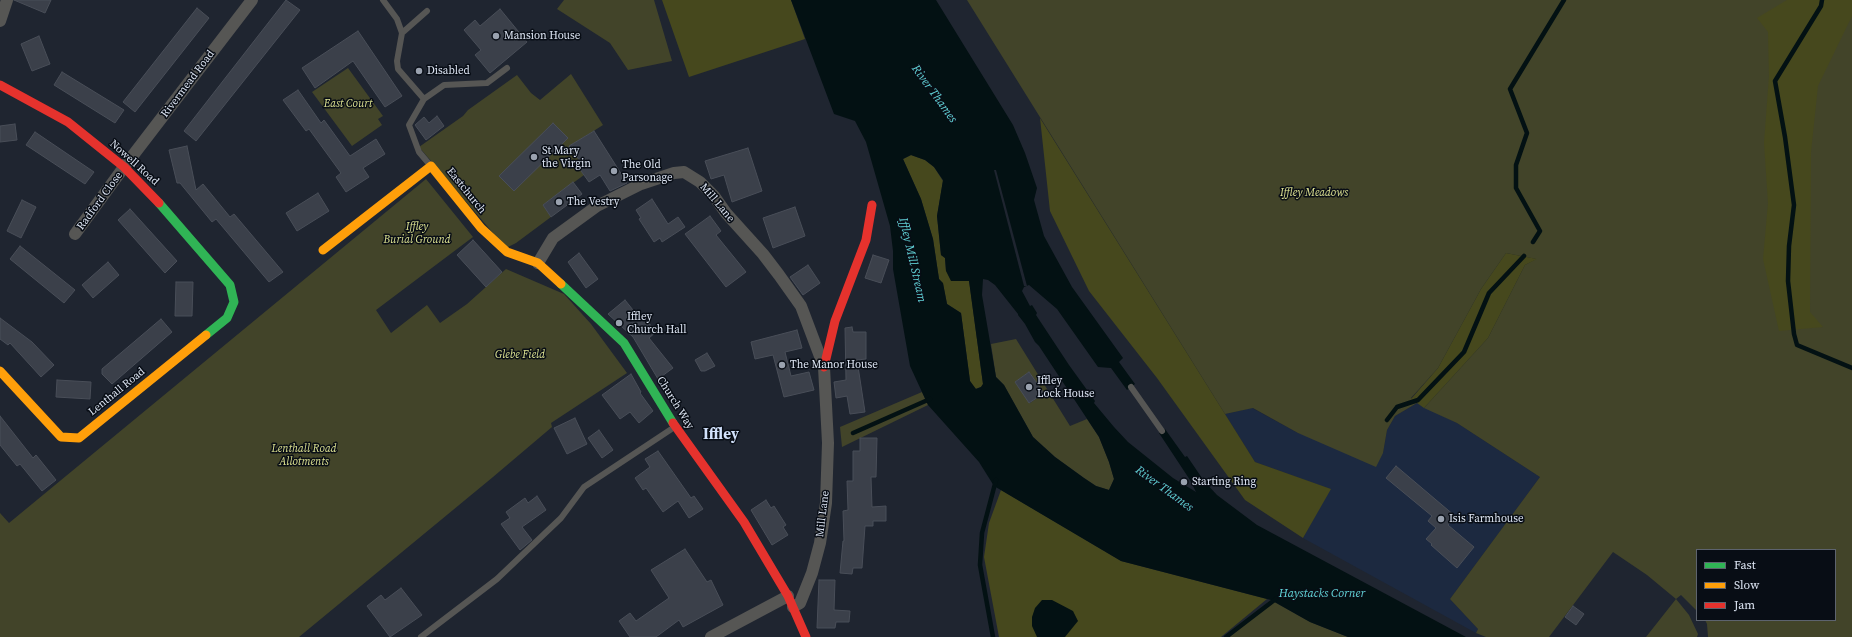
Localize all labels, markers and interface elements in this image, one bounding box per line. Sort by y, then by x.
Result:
place label: Mansion House [504,29,580,43]
marker: Mansion House [491,31,501,41]
street label: Rivermead Road [158,48,218,120]
water label: River Thames [908,62,960,126]
place label: Disabled [427,64,470,78]
marker: Disabled [414,66,424,76]
park label: East Court [324,97,372,111]
street label: Nowell Road [107,137,161,189]
place label: St Mary the Virgin [542,144,591,170]
marker: St Mary the Virgin [529,152,539,162]
place label: The Old Parsonage [622,158,673,184]
street label: Eastchurch [444,165,488,217]
marker: The Old Parsonage [609,166,619,176]
street label: Radford Close [74,169,126,233]
street label: Mill Lane [697,181,737,225]
park label: Iffley Meadows [1280,186,1348,200]
place label: The Vestry [567,195,619,209]
marker: The Vestry [554,197,564,207]
water label: Iffley Mill Stream [895,216,929,304]
park label: Iffley Burial Ground [384,220,450,246]
place label: Iffley Church Hall [627,310,686,336]
marker: Iffley Church Hall [614,318,624,328]
park label: Glebe Field [495,348,545,362]
place label: The Manor House [790,358,878,372]
marker: The Manor House [777,360,787,370]
street label: Lenthall Road [86,365,148,419]
street label: Church Way [654,374,696,432]
place label: Iffley Lock House [1037,374,1095,400]
marker: Iffley Lock House [1024,382,1034,392]
district label: Iffley [703,426,739,444]
park label: Lenthall Road Allotments [272,442,336,468]
water label: River Thames [1132,463,1196,515]
place label: Starting Ring [1192,475,1256,489]
marker: Starting Ring [1179,477,1189,487]
street label: Mill Lane [814,490,832,538]
place label: Isis Farmhouse [1449,512,1524,526]
marker: Isis Farmhouse [1436,514,1446,524]
legend [1696,549,1836,621]
text: Fast [1734,557,1756,573]
text: Slow [1734,577,1759,593]
water label: Haystacks Corner [1279,587,1365,601]
text: Jam [1734,597,1755,613]

